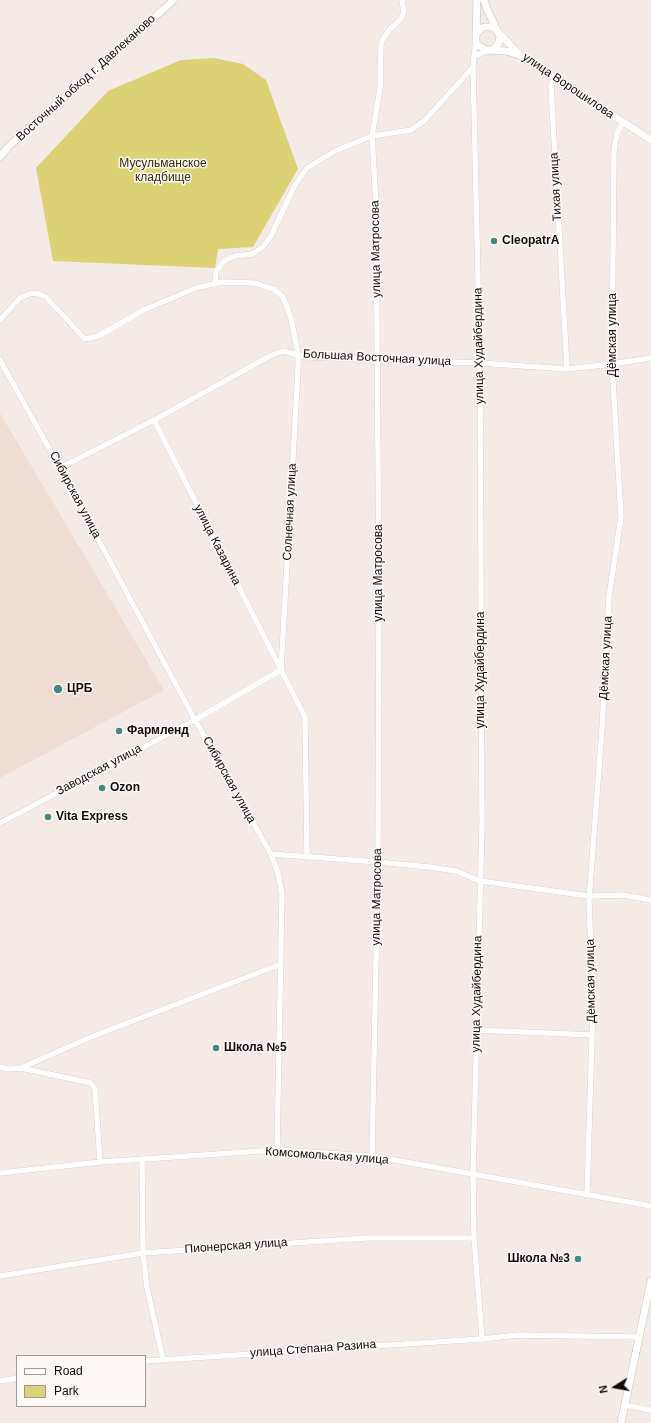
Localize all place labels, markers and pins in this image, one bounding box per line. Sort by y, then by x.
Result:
place label: CleopatrA [502,234,559,248]
marker: CleopatrA [489,236,499,246]
place label: ЦРБ [67,682,92,696]
marker: ЦРБ [52,683,64,695]
place label: Фармленд [127,724,189,738]
marker: Фармленд [114,726,124,736]
place label: Ozon [110,781,140,795]
marker: Ozon [97,783,107,793]
place label: Vita Express [56,810,128,824]
marker: Vita Express [43,812,53,822]
place label: Школа №5 [224,1041,287,1055]
marker: Школа №5 [211,1043,221,1053]
place label: Школа №3 [507,1252,570,1266]
marker: Школа №3 [573,1254,583,1264]

